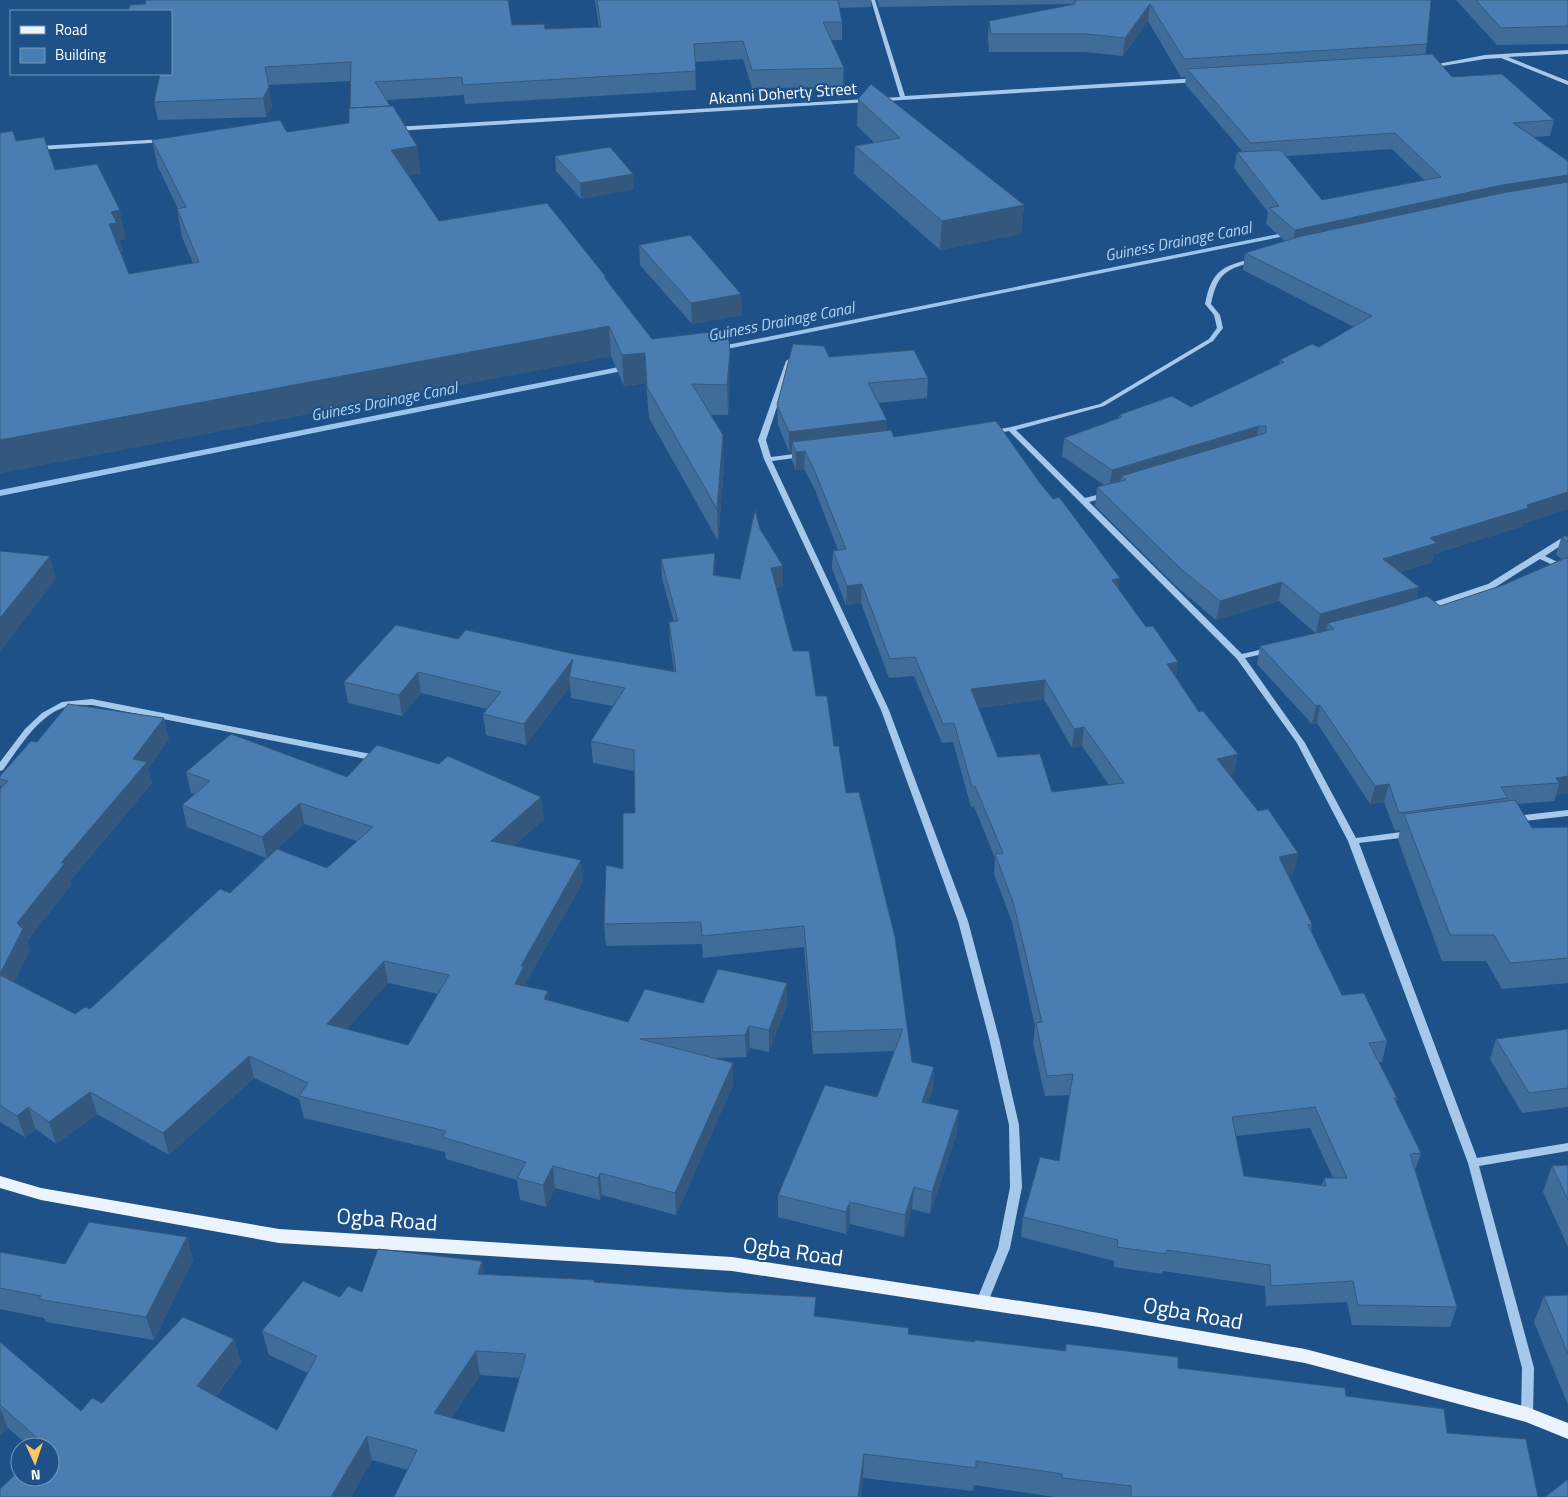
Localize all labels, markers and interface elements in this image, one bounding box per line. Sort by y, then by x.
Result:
legend [10,10,172,75]
text: Road [55,18,87,41]
text: Building [55,43,106,66]
street label: Akanni Doherty Street [708,76,858,110]
water label: Guiness Drainage Canal [1103,215,1255,267]
water label: Guiness Drainage Canal [706,295,858,347]
water label: Guiness Drainage Canal [309,375,461,427]
street label: Ogba Road [335,1199,439,1239]
street label: Ogba Road [741,1227,845,1275]
street label: Ogba Road [1140,1287,1246,1339]
north arrow [10,1437,60,1487]
text: N [30,1465,41,1486]

